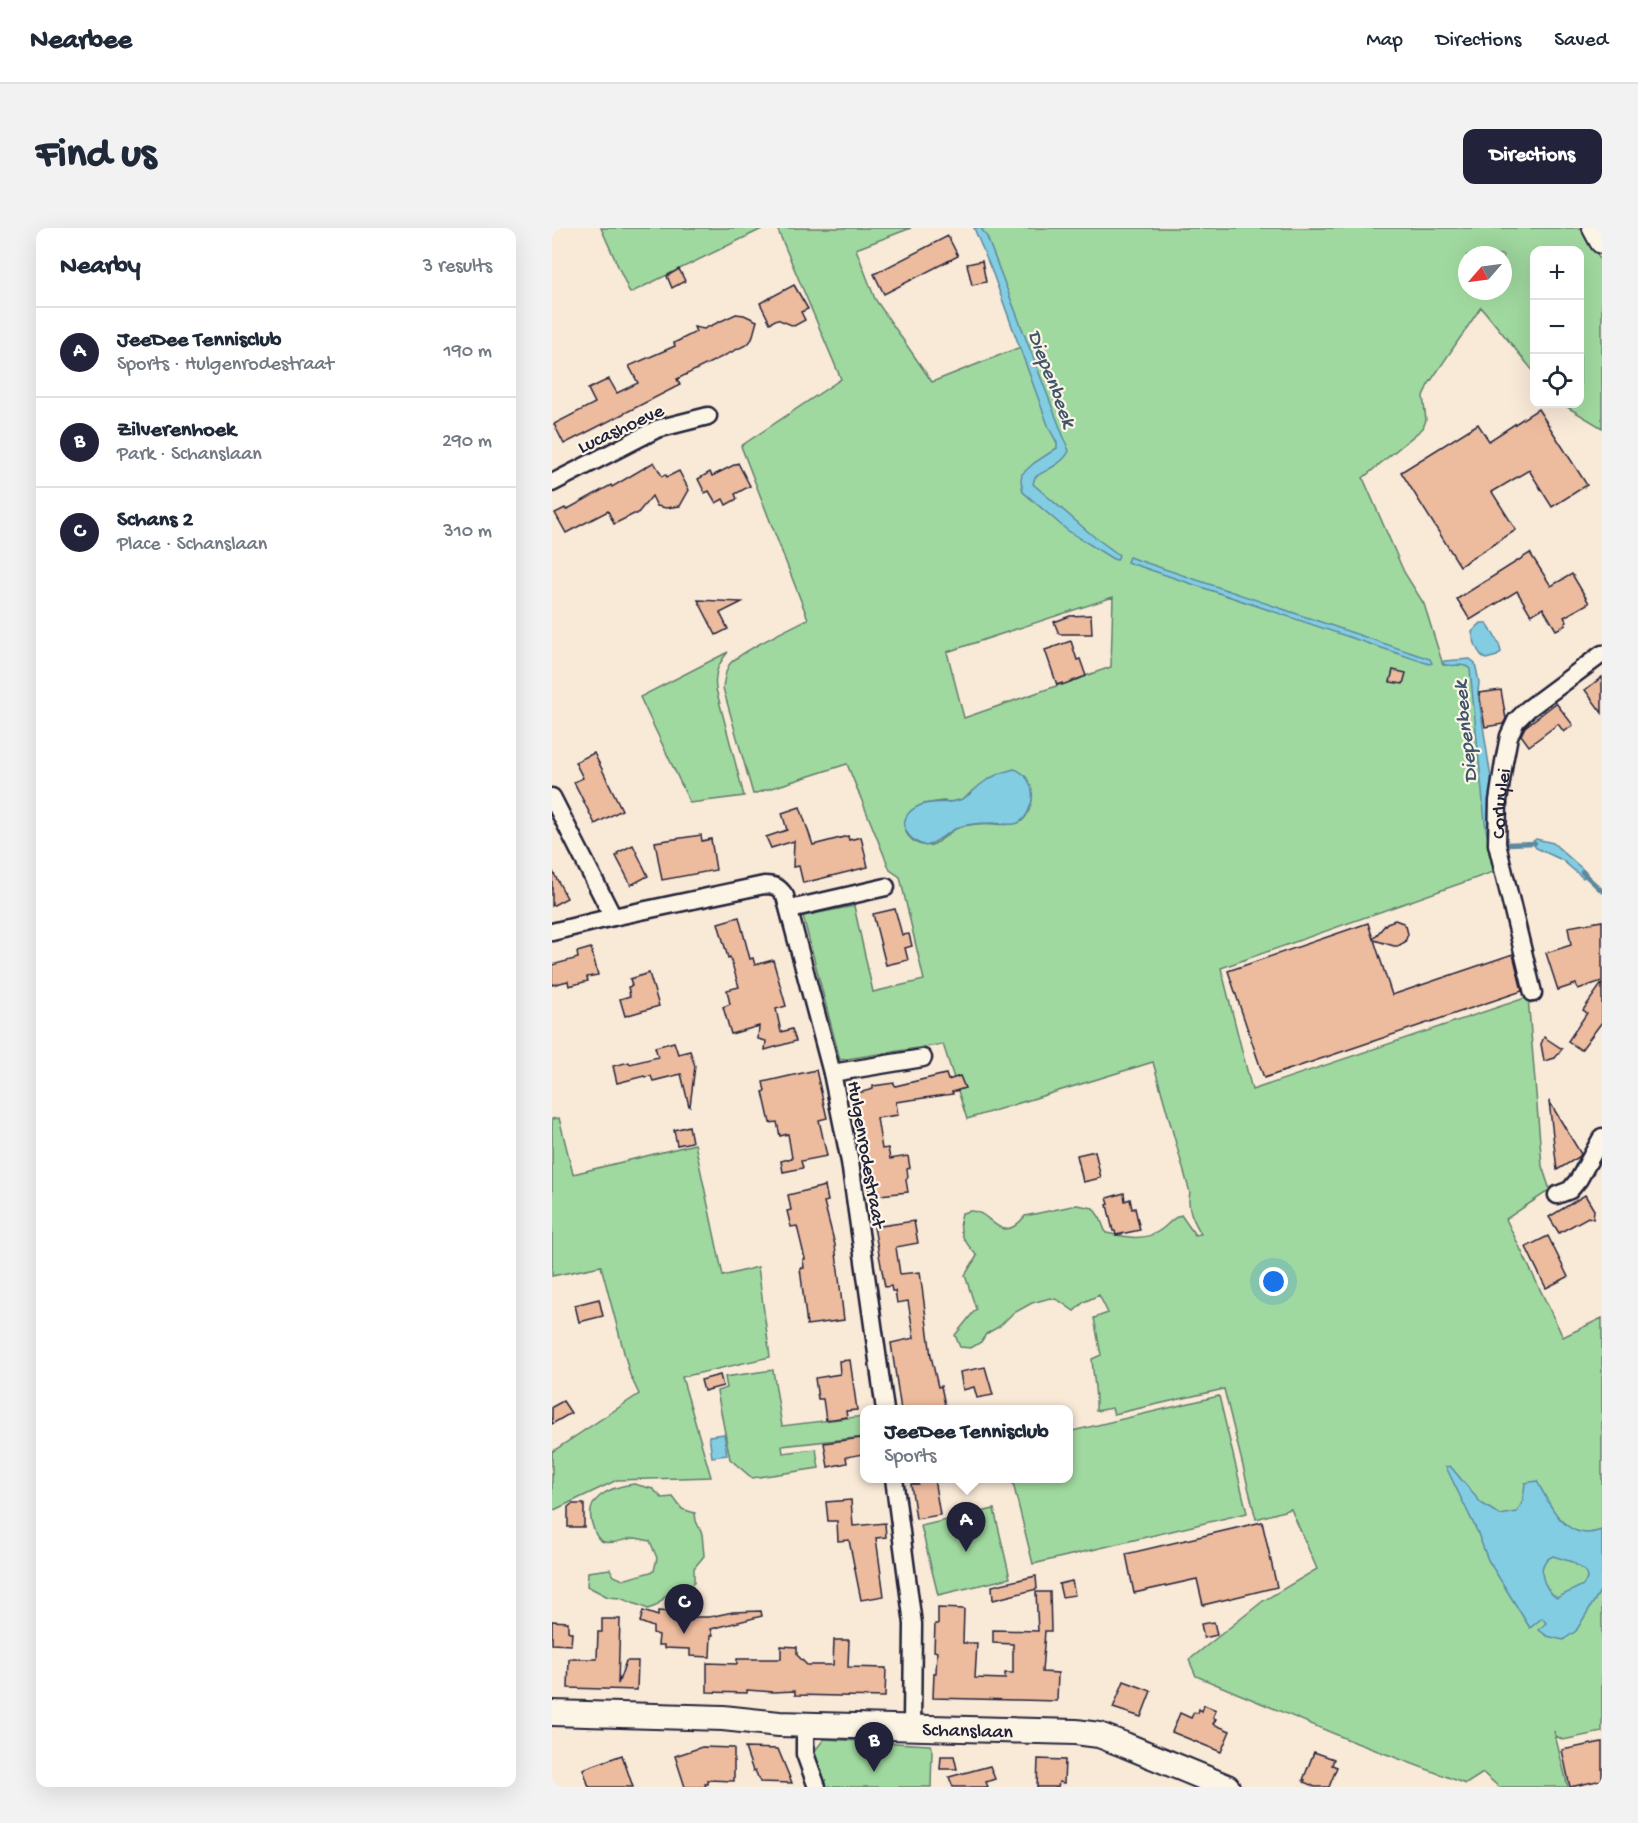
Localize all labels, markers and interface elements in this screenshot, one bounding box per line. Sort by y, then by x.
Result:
text: Nearbee [30,25,132,58]
text: Map [1366,29,1403,54]
text: Directions [1436,29,1521,54]
text: Saved [1554,29,1608,54]
button: Directions [1463,129,1602,184]
text: Find us [36,132,156,181]
north arrow [1458,246,1512,300]
map controls [1530,246,1584,408]
button: + [1530,246,1584,300]
text: Nearby [60,252,141,283]
text: 3 results [423,256,492,279]
button: − [1530,300,1584,354]
water label: Diepenbeek [1020,327,1081,434]
text: JeeDee Tennisclub [117,328,281,354]
text: A [74,341,85,364]
text: 190 m [444,341,492,364]
text: Sports · Hulgenrodestraat [117,354,334,377]
button: locate [1530,354,1584,408]
street label: Lucashoeve [575,400,669,460]
text: Zilverenhoek [117,418,236,444]
text: B [74,431,85,454]
text: 290 m [442,431,492,454]
text: Park · Schanslaan [117,444,262,467]
text: Schans 2 [117,508,193,534]
text: C [74,521,85,544]
text: 310 m [443,521,492,544]
text: Place · Schanslaan [117,534,267,557]
water label: Diepenbeek [1449,677,1485,784]
street label: Corluylei [1489,767,1518,839]
street label: Hulgenrodestraat [840,1079,889,1232]
your location [1259,1267,1288,1296]
popup [860,1405,1073,1483]
text: JeeDee Tennisclub [884,1420,1049,1446]
text: Sports [884,1446,936,1469]
pin: A [946,1502,986,1552]
pin: C [664,1584,704,1634]
street label: Schanslaan [922,1720,1014,1745]
pin: B [854,1722,894,1772]

